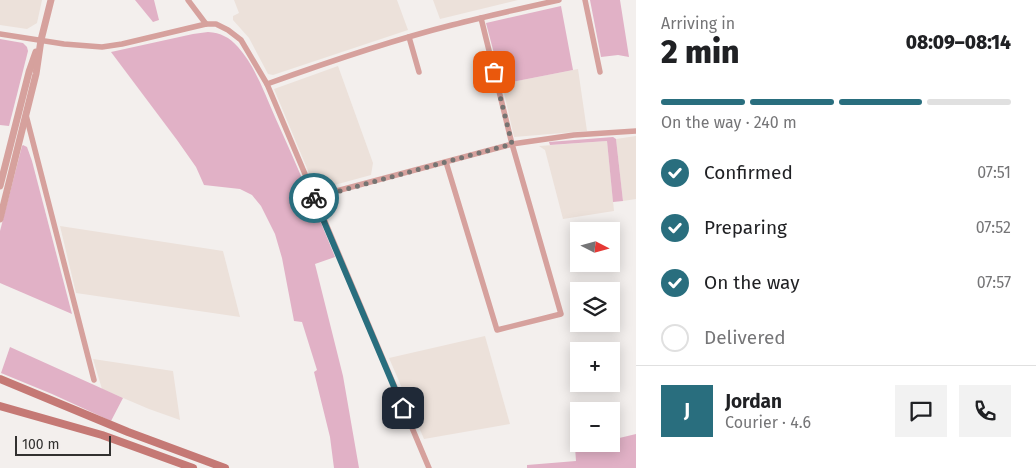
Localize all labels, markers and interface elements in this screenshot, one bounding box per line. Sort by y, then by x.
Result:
text: Arriving in [661,14,735,33]
text: 08:09–08:14 [906,31,1011,54]
text: 2 min [661,33,739,71]
pin [473,51,515,93]
icon: bag [480,58,508,86]
text: On the way · 240 m [661,113,797,132]
icon: check [661,159,689,187]
text: Confirmed [704,161,793,184]
text: 07:51 [977,163,1011,182]
courier [289,173,339,223]
icon: bike [300,184,328,212]
icon: check [661,214,689,242]
text: Preparing [704,216,787,239]
text: 07:52 [976,218,1011,237]
north arrow [570,222,620,272]
map controls [570,222,620,452]
icon: check [661,269,689,297]
text: On the way [704,271,800,294]
text: 07:57 [977,273,1011,292]
button: layers [570,282,620,332]
text: Delivered [704,326,786,349]
button: + [570,342,620,392]
button: chat [895,385,947,437]
button: phone [959,385,1011,437]
pin [382,387,424,429]
text: Jordan [725,390,782,413]
icon: home [389,394,417,422]
text: J [684,399,690,422]
button: − [570,402,620,452]
text: Courier · 4.6 [725,413,811,432]
scale bar [15,433,111,456]
text: 100 m [22,436,59,453]

